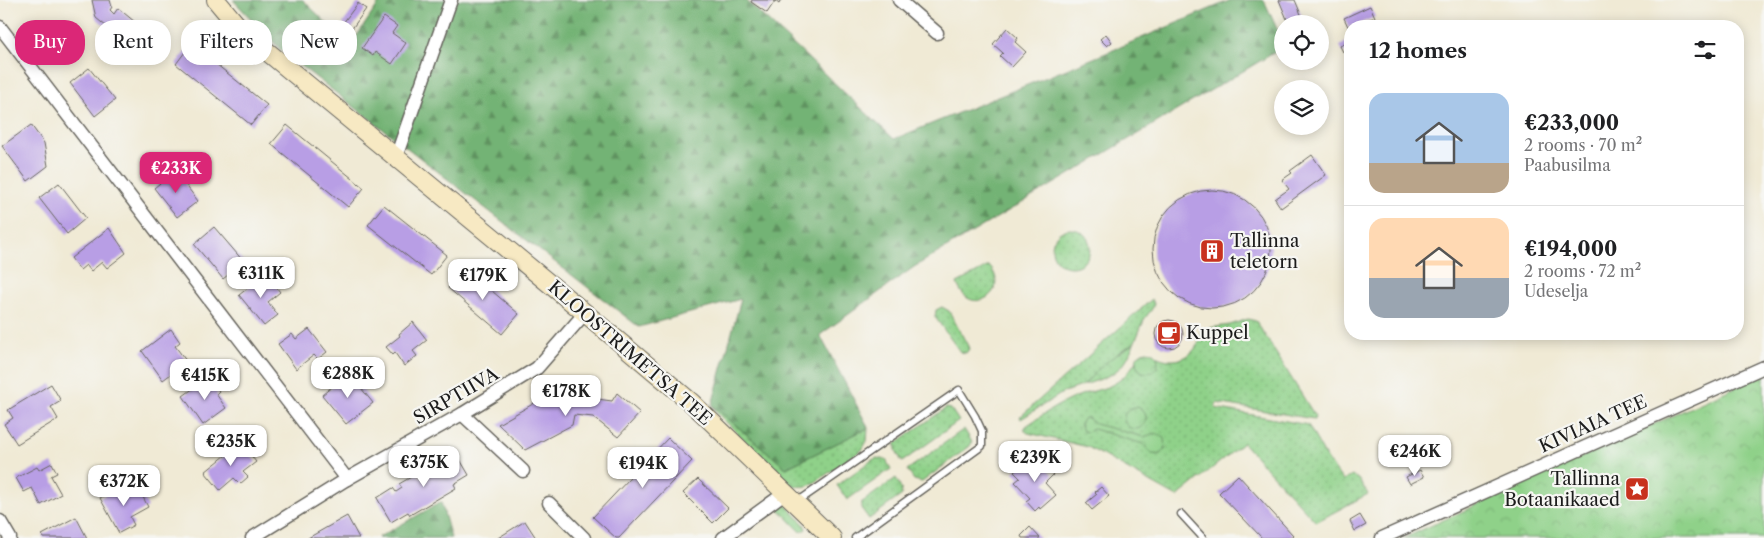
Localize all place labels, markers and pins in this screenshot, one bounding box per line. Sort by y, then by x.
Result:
pin: €233K [141,152,211,194]
place label: Tallinna teletorn [1230,230,1300,273]
building icon: Tallinna teletorn [1199,238,1225,264]
pin: €311K [226,256,296,299]
pin: €179K [448,258,518,301]
cafe icon: Kuppel [1156,320,1182,346]
place label: Kuppel [1186,322,1249,344]
pin: €288K [313,356,383,399]
pin: €415K [170,358,240,401]
pin: €178K [531,374,601,417]
pin: €235K [196,424,266,467]
pin: €246K [1380,434,1450,477]
pin: €239K [1000,440,1070,483]
pin: €375K [389,446,459,488]
pin: €194K [608,446,678,489]
pin: €372K [89,464,159,507]
place label: Tallinna Botaanikaaed [1504,468,1620,511]
place icon: Tallinna Botaanikaaed [1624,476,1650,502]

